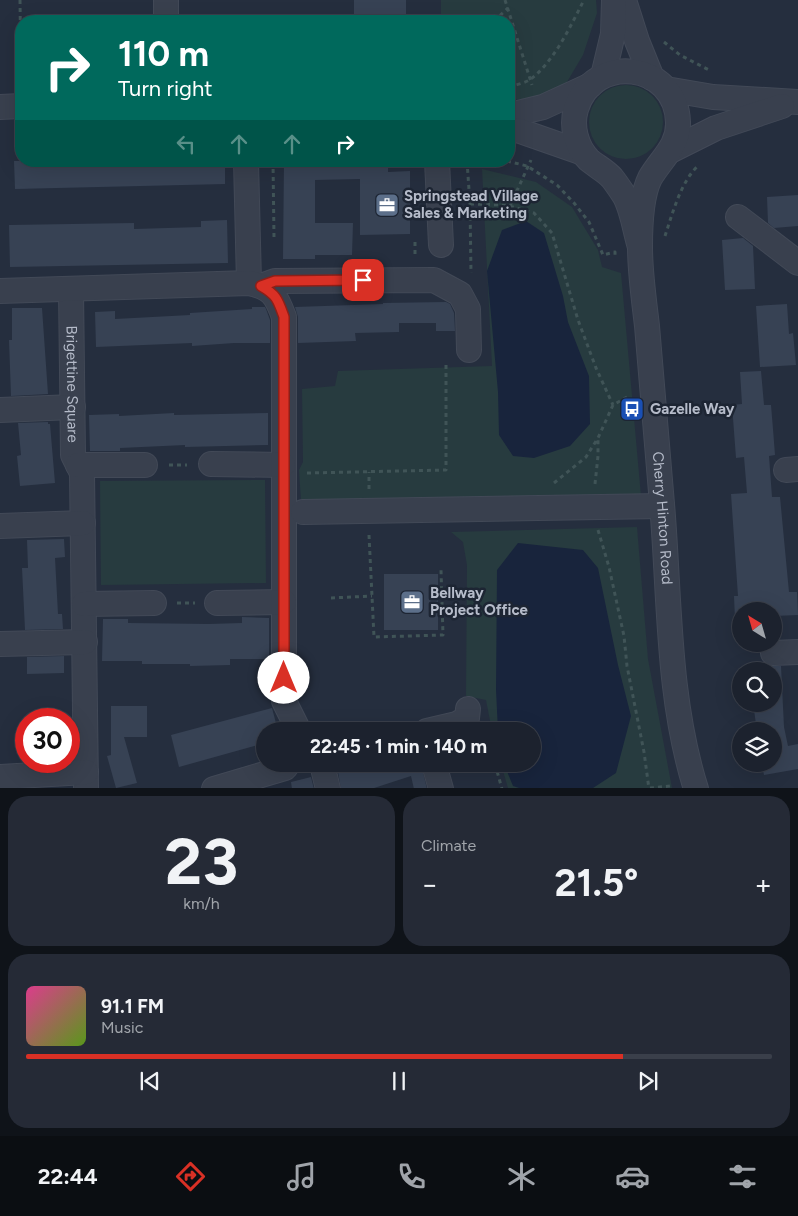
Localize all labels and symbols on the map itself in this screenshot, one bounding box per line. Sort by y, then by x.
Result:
place label: Springstead Village Sales & Marketing [404,187,539,222]
office icon: Springstead Village Sales & Marketing [374,192,400,218]
pin [342,259,384,301]
street label: Brigettine Square [62,325,82,443]
bus stop icon: Gazelle Way [619,396,645,422]
place label: Gazelle Way [650,400,735,418]
street label: Cherry Hinton Road [649,451,676,585]
place label: Bellway Project Office [430,584,529,619]
office icon: Bellway Project Office [399,589,425,615]
north arrow [732,602,782,652]
position arrow [257,651,309,703]
speed limit sign: 30 [15,708,80,773]

